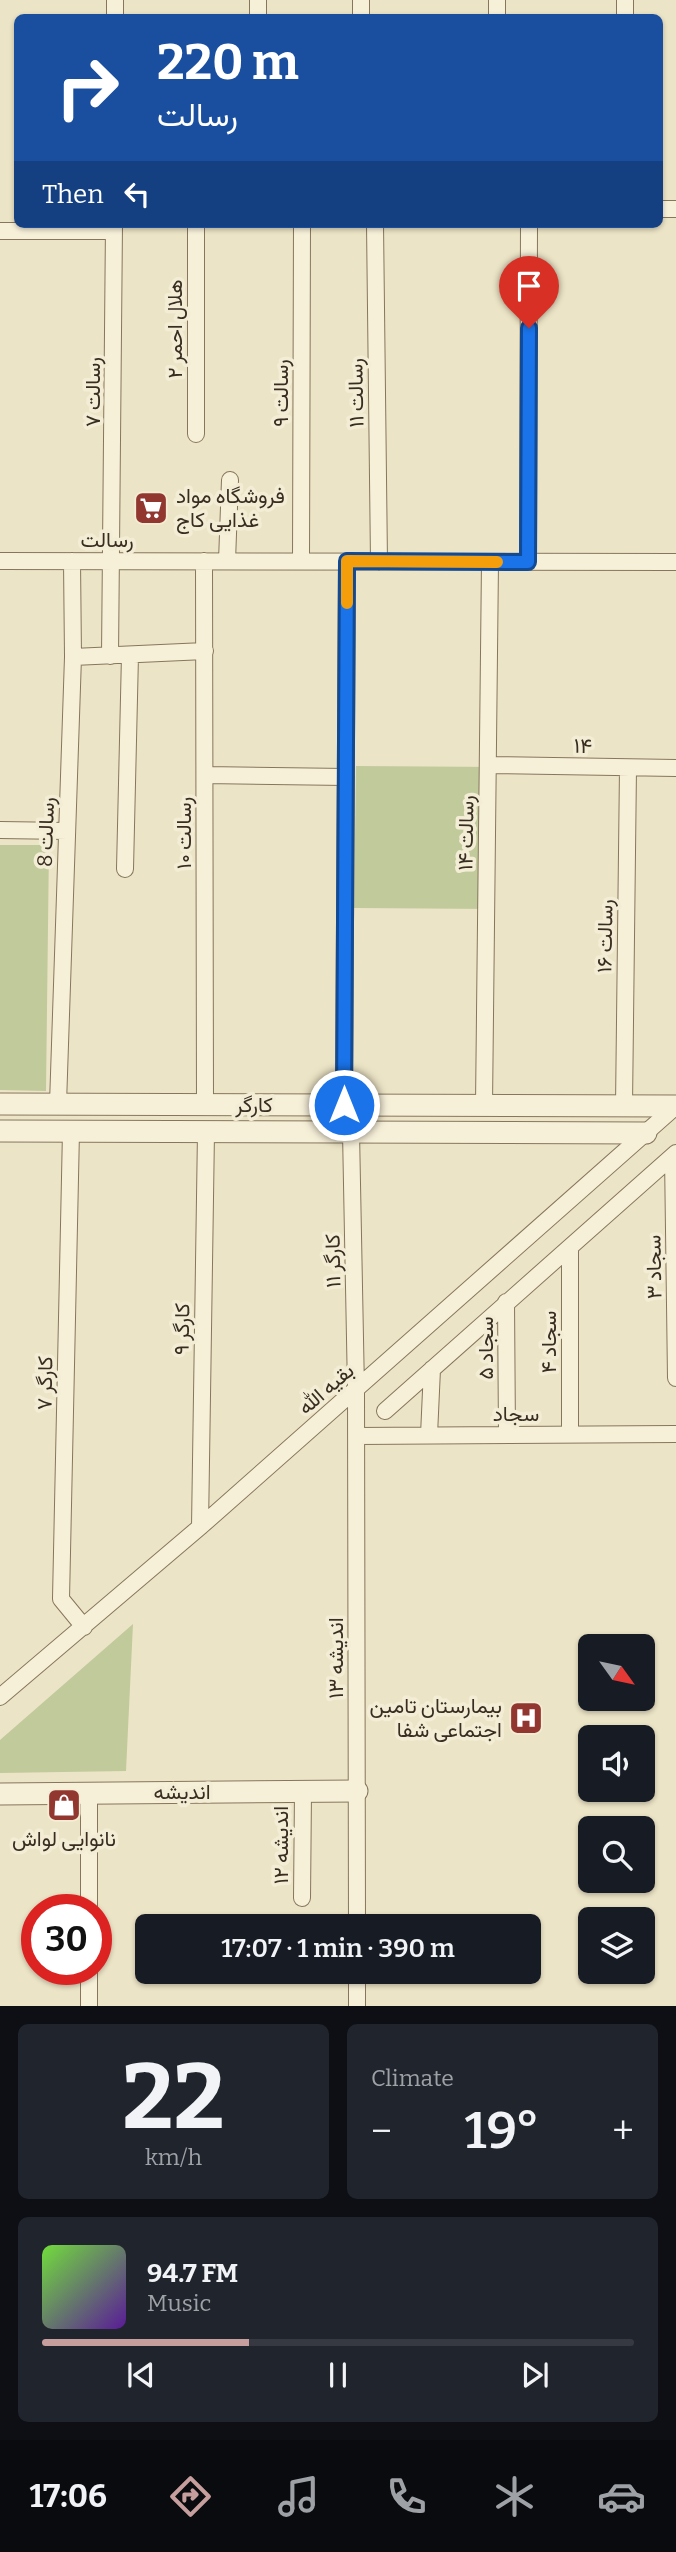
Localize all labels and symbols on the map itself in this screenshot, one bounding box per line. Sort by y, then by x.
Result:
pin [499,256,559,328]
street label: هلال احمر ۲ [162,279,188,379]
street label: رسالت ۷ [80,357,106,427]
street label: رسالت ۱۱ [342,358,370,428]
street label: رسالت ۹ [268,359,294,427]
place label: فروشگاه مواد غذایی کاج [176,483,285,534]
supermarket icon: فروشگاه مواد غذایی کاج [132,489,170,527]
street label: رسالت [80,527,134,553]
street label: ۱۴ [574,733,592,759]
street label: رسالت ۱۴ [452,795,480,871]
street label: رسالت 8 [32,797,60,867]
street label: رسالت ۱۰ [171,797,197,869]
street label: رسالت ۱۶ [591,899,619,973]
position arrow [307,1068,381,1142]
street label: کارگر [234,1092,273,1118]
street label: کارگر ۱۱ [320,1234,346,1288]
street label: سجاد ۳ [640,1235,668,1299]
street label: کارگر ۹ [169,1303,195,1355]
street label: سجاد ۴ [536,1311,562,1373]
street label: سجاد ۵ [473,1316,499,1380]
street label: کارگر ۷ [32,1356,58,1410]
street label: بقیه الله [293,1358,359,1420]
street label: سجاد [493,1401,539,1427]
street label: اندیشه ۱۳ [323,1617,349,1699]
north arrow [578,1634,654,1712]
place label: بیمارستان تامین اجتماعی شفا [369,1693,502,1743]
hospital icon: بیمارستان تامین اجتماعی شفا [507,1699,545,1737]
street label: اندیشه [153,1779,211,1805]
shop icon: نانوایی لواش [45,1786,83,1824]
street label: اندیشه ۱۲ [268,1806,294,1884]
place label: نانوایی لواش [12,1826,116,1852]
speed limit sign: 30 [21,1894,112,1985]

